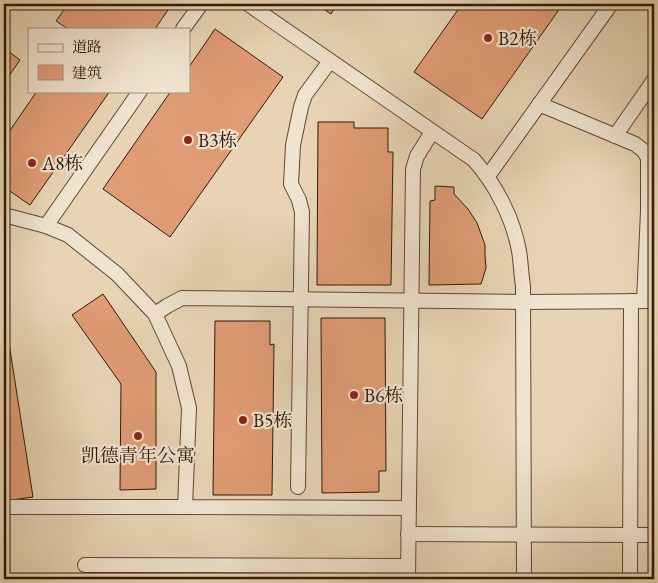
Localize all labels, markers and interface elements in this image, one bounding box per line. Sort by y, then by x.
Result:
place label: B2栋 [498,26,537,51]
legend [28,28,190,92]
marker: B2栋 [482,32,494,44]
text: 道路 [72,37,102,56]
text: 建筑 [72,63,102,82]
place label: B3栋 [198,128,237,153]
marker: B3栋 [182,134,194,146]
place label: A8栋 [41,151,83,176]
marker: A8栋 [26,157,38,169]
place label: B6栋 [364,383,403,408]
marker: B6栋 [348,389,360,401]
place label: B5栋 [253,408,292,433]
marker: B5栋 [237,414,249,426]
marker: 凯德青年公寓 [132,430,144,442]
place label: 凯德青年公寓 [81,443,195,468]

